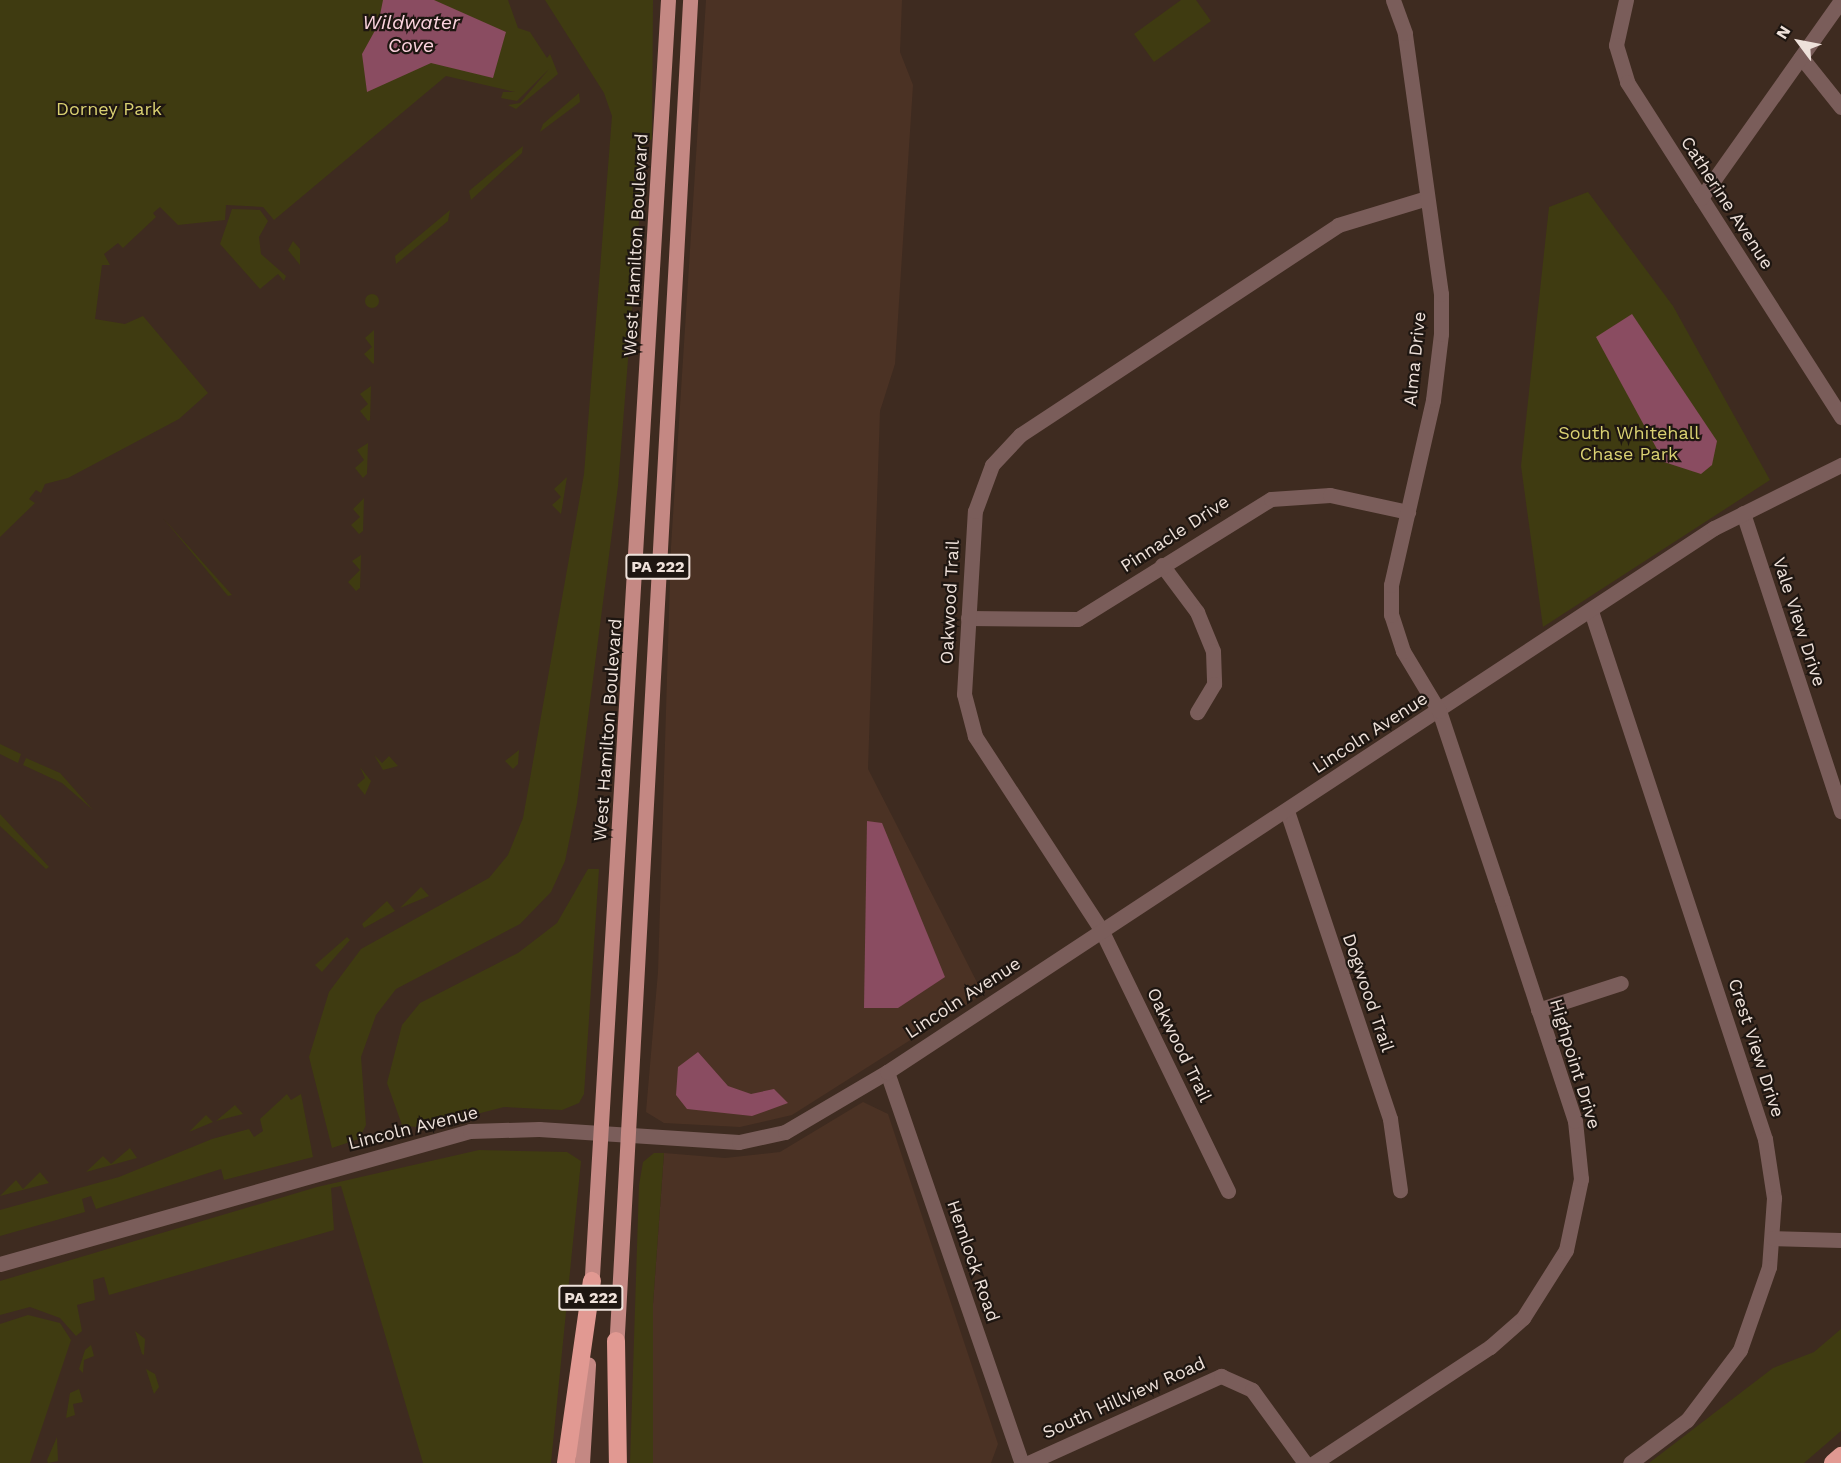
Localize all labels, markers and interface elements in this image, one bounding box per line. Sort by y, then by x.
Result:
water label: Wildwater Cove [362,11,460,58]
north arrow [1769,12,1829,72]
text: N [1772,22,1795,42]
park label: Dorney Park [56,98,162,120]
street label: Catherine Avenue [1676,132,1778,274]
street label: West Hamilton Boulevard [619,133,653,357]
street label: Alma Drive [1399,310,1431,408]
park label: South Whitehall Chase Park [1558,423,1700,466]
street label: Pinnacle Drive [1117,491,1233,577]
street label: Oakwood Trail [936,539,964,665]
road number: PA 222 [625,554,691,580]
street label: Vale View Drive [1768,554,1830,690]
street label: West Hamilton Boulevard [589,618,627,842]
street label: Lincoln Avenue [1308,687,1432,779]
street label: Dogwood Trail [1338,931,1398,1055]
street label: Lincoln Avenue [901,952,1025,1044]
street label: Crest View Drive [1723,975,1789,1121]
street label: Oakwood Trail [1142,984,1216,1106]
street label: Highpoint Drive [1545,996,1605,1132]
street label: Lincoln Avenue [345,1101,481,1155]
street label: Hemlock Road [942,1197,1004,1325]
road number: PA 222 [558,1285,624,1311]
street label: South Hillview Road [1039,1352,1209,1444]

